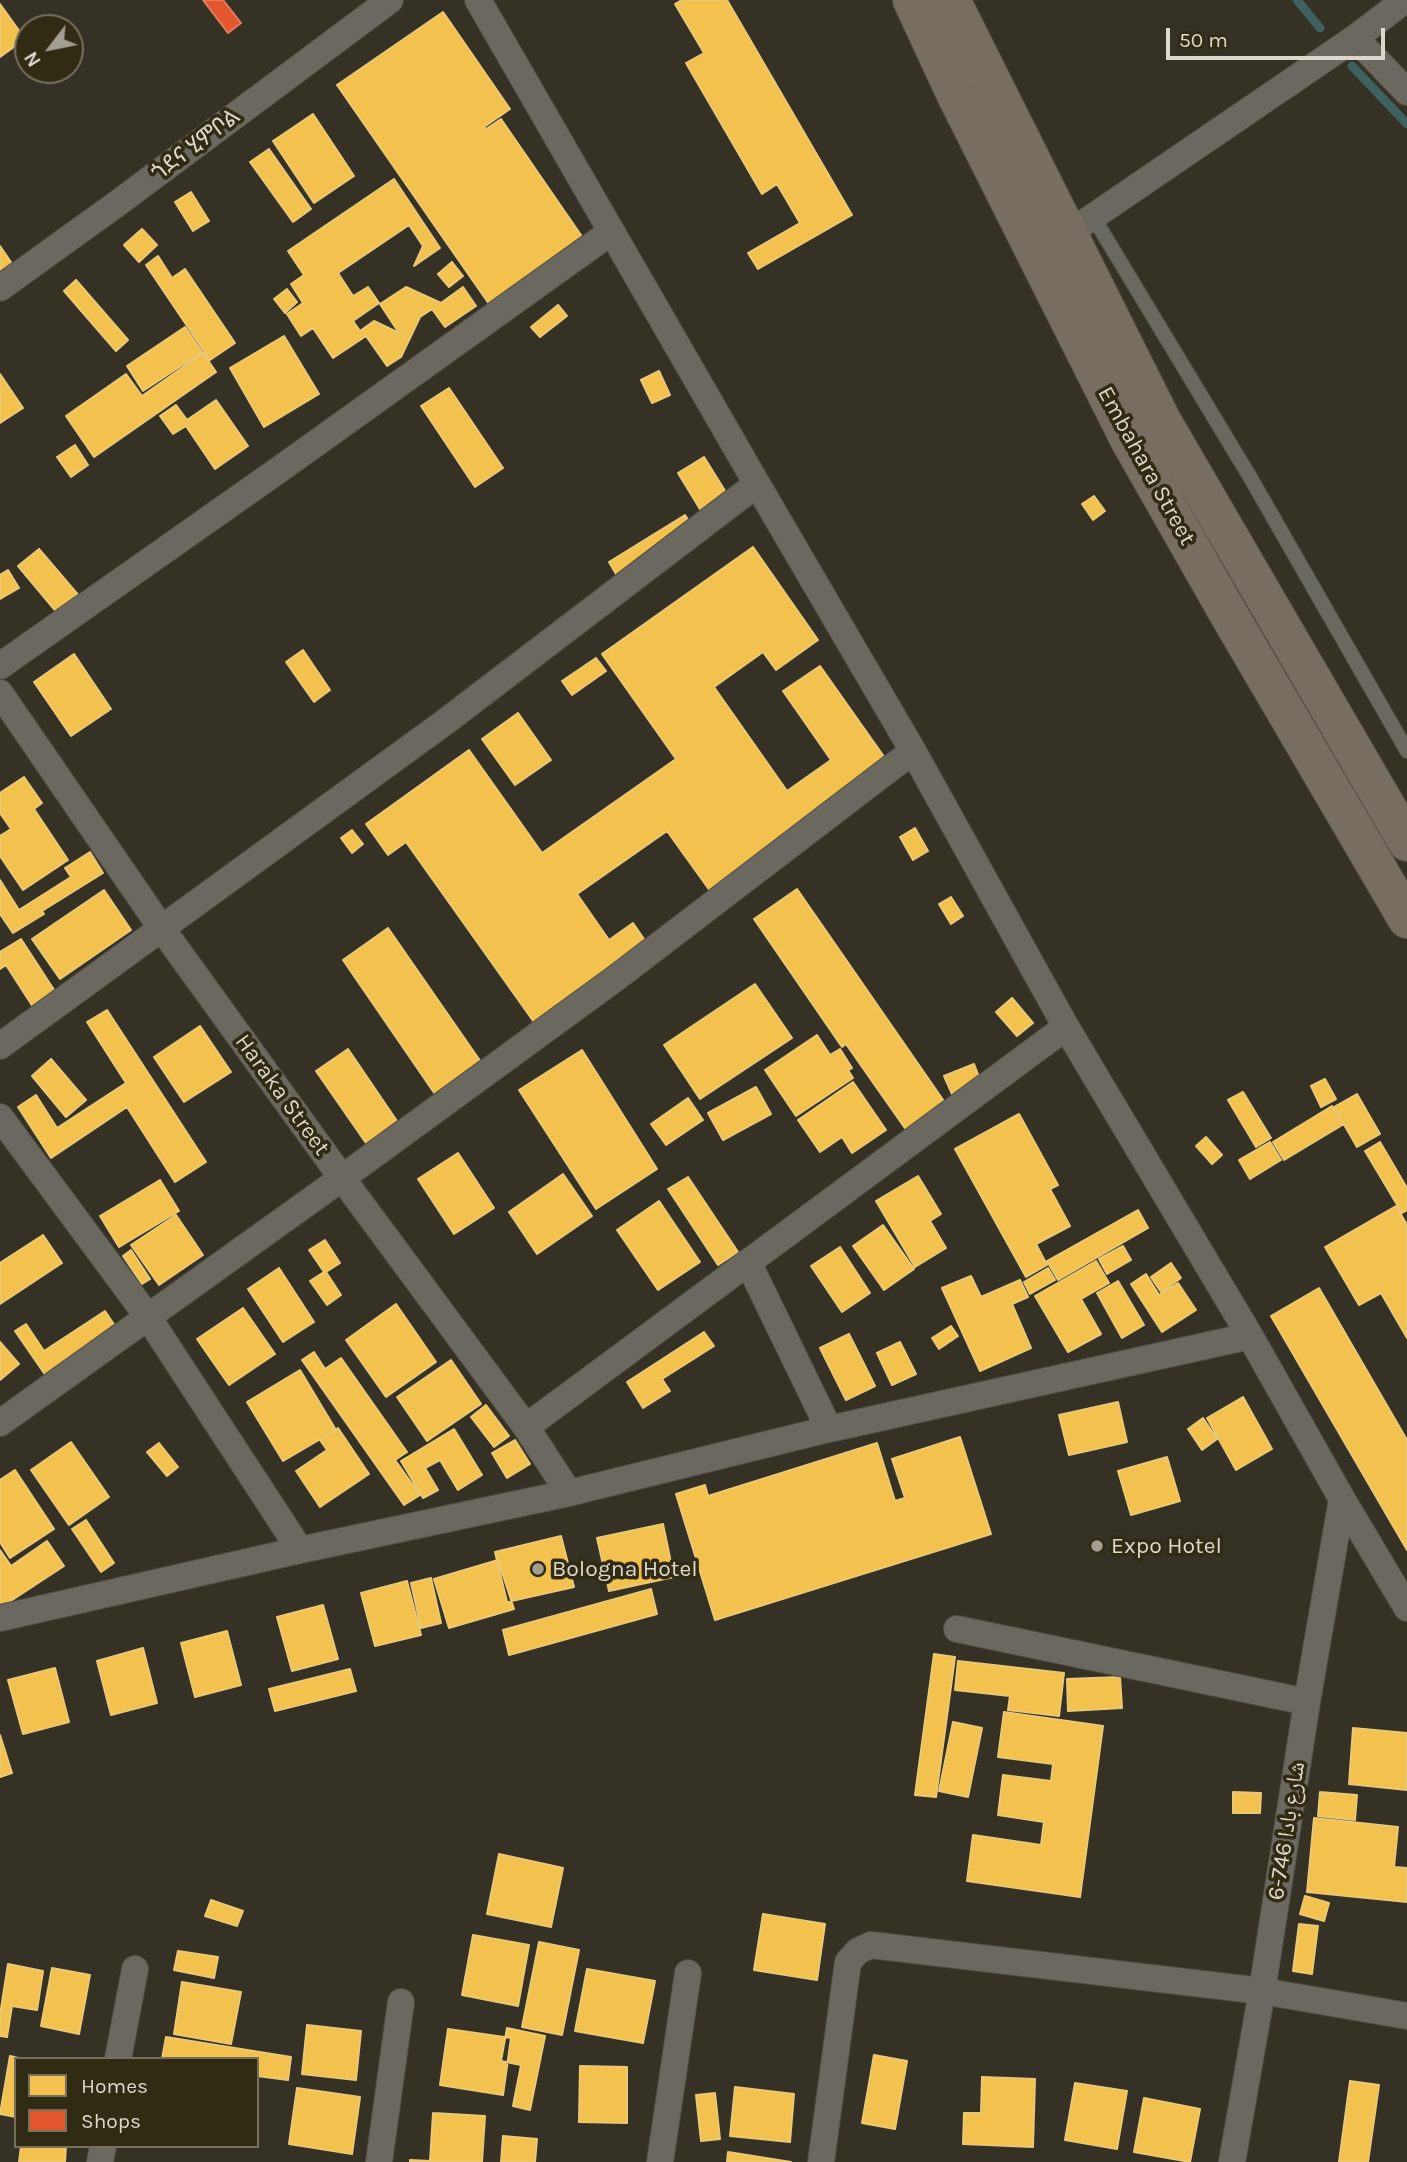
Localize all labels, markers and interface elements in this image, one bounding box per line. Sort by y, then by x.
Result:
north arrow [14,14,84,84]
scale bar [1169,14,1388,58]
text: 50 m [1179,28,1228,52]
text: N [20,47,46,71]
street label: ጎደና ሂምቦል [146,103,246,187]
street label: Embahara Street [1091,382,1201,550]
street label: Haraka Street [229,1029,335,1161]
place label: Expo Hotel [1111,1532,1222,1560]
marker: Expo Hotel [1089,1538,1105,1554]
place label: Bologna Hotel [552,1555,698,1583]
marker: Bologna Hotel [530,1561,546,1577]
street label: شارع بادا 746-6 [1262,1760,1312,1902]
legend [14,2057,259,2148]
text: Homes [81,2074,148,2098]
text: Shops [81,2109,141,2133]

